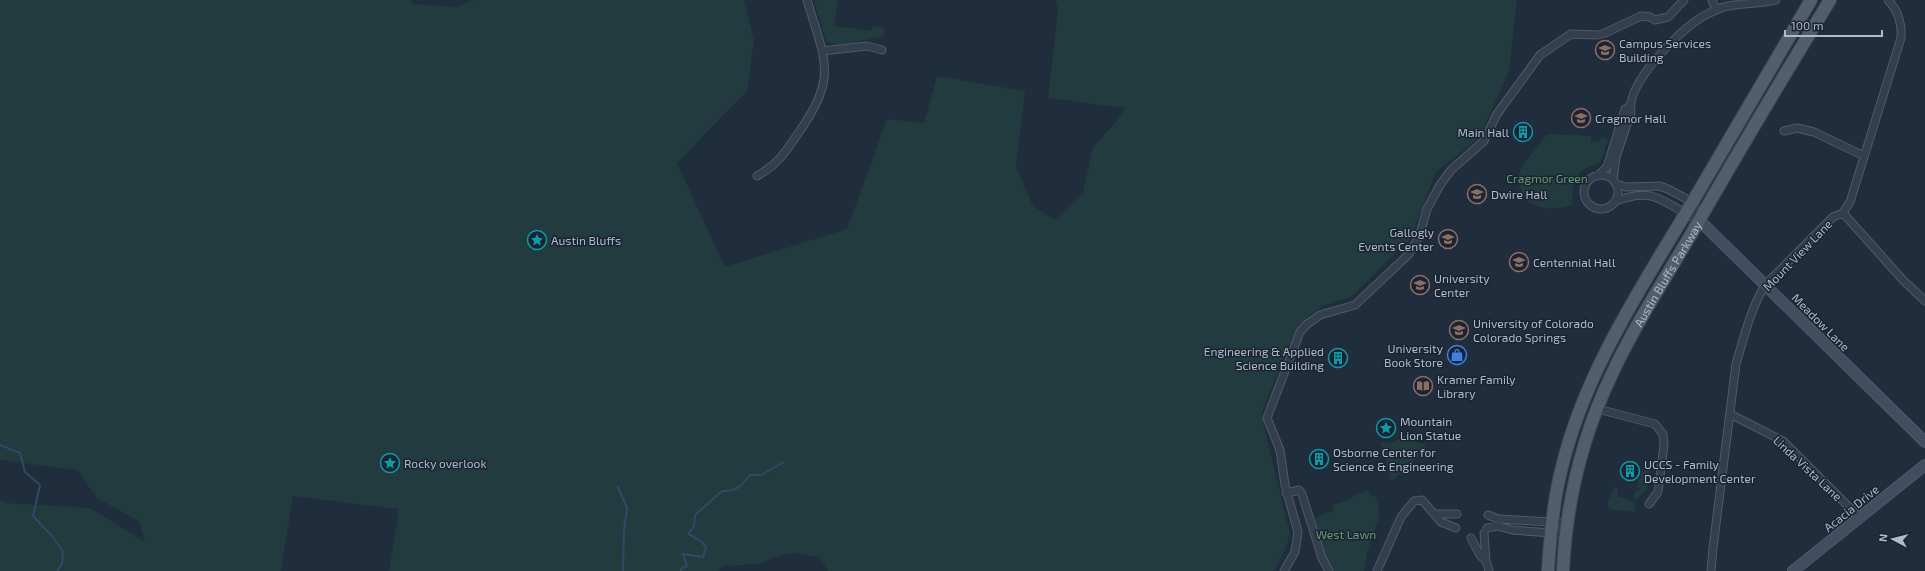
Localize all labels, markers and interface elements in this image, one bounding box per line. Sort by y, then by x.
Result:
scale bar [1785,12,1882,38]
text: 100 m [1791,18,1823,32]
place label: Campus Services Building [1619,36,1711,64]
school or university icon: Campus Services Building [1594,39,1616,61]
school or university icon: Cragmor Hall [1570,107,1592,129]
place label: Cragmor Hall [1595,111,1667,125]
building icon: Main Hall [1512,121,1534,143]
place label: Main Hall [1458,125,1509,139]
park label: Cragmor Green [1506,171,1588,185]
school or university icon: Dwire Hall [1466,183,1488,205]
place label: Dwire Hall [1491,187,1548,201]
street label: Mount View Lane [1760,217,1834,293]
street label: Austin Bluffs Parkway [1631,218,1705,329]
place label: Gallogly Events Center [1358,225,1435,253]
school or university icon: Gallogly Events Center [1437,228,1459,250]
place icon: Austin Bluffs [526,229,548,251]
place label: Austin Bluffs [551,233,621,247]
school or university icon: Centennial Hall [1508,251,1530,273]
place label: Centennial Hall [1533,255,1616,269]
place label: University Center [1434,271,1490,299]
school or university icon: University Center [1409,274,1431,296]
street label: Meadow Lane [1789,290,1853,354]
place label: University of Colorado Colorado Springs [1473,316,1594,344]
school or university icon: University of Colorado Colorado Springs [1448,319,1470,341]
place label: University Book Store [1384,341,1444,369]
place label: Engineering & Applied Science Building [1204,344,1324,372]
shop icon: University Book Store [1446,344,1468,366]
building icon: Engineering & Applied Science Building [1327,347,1349,369]
place label: Kramer Family Library [1437,372,1516,400]
library icon: Kramer Family Library [1412,375,1434,397]
place label: Mountain Lion Statue [1400,414,1461,442]
place icon: Mountain Lion Statue [1375,417,1397,439]
street label: Linda Vista Lane [1771,433,1845,503]
place label: Osborne Center for Science & Engineering [1333,445,1454,473]
building icon: Osborne Center for Science & Engineering [1308,448,1330,470]
place icon: Rocky overlook [379,452,401,474]
place label: Rocky overlook [404,456,487,470]
place label: UCCS - Family Development Center [1644,457,1756,485]
building icon: UCCS - Family Development Center [1619,460,1641,482]
street label: Acacia Drive [1821,482,1881,534]
north arrow [1873,519,1913,559]
park label: West Lawn [1316,527,1376,541]
text: N [1876,533,1890,542]

